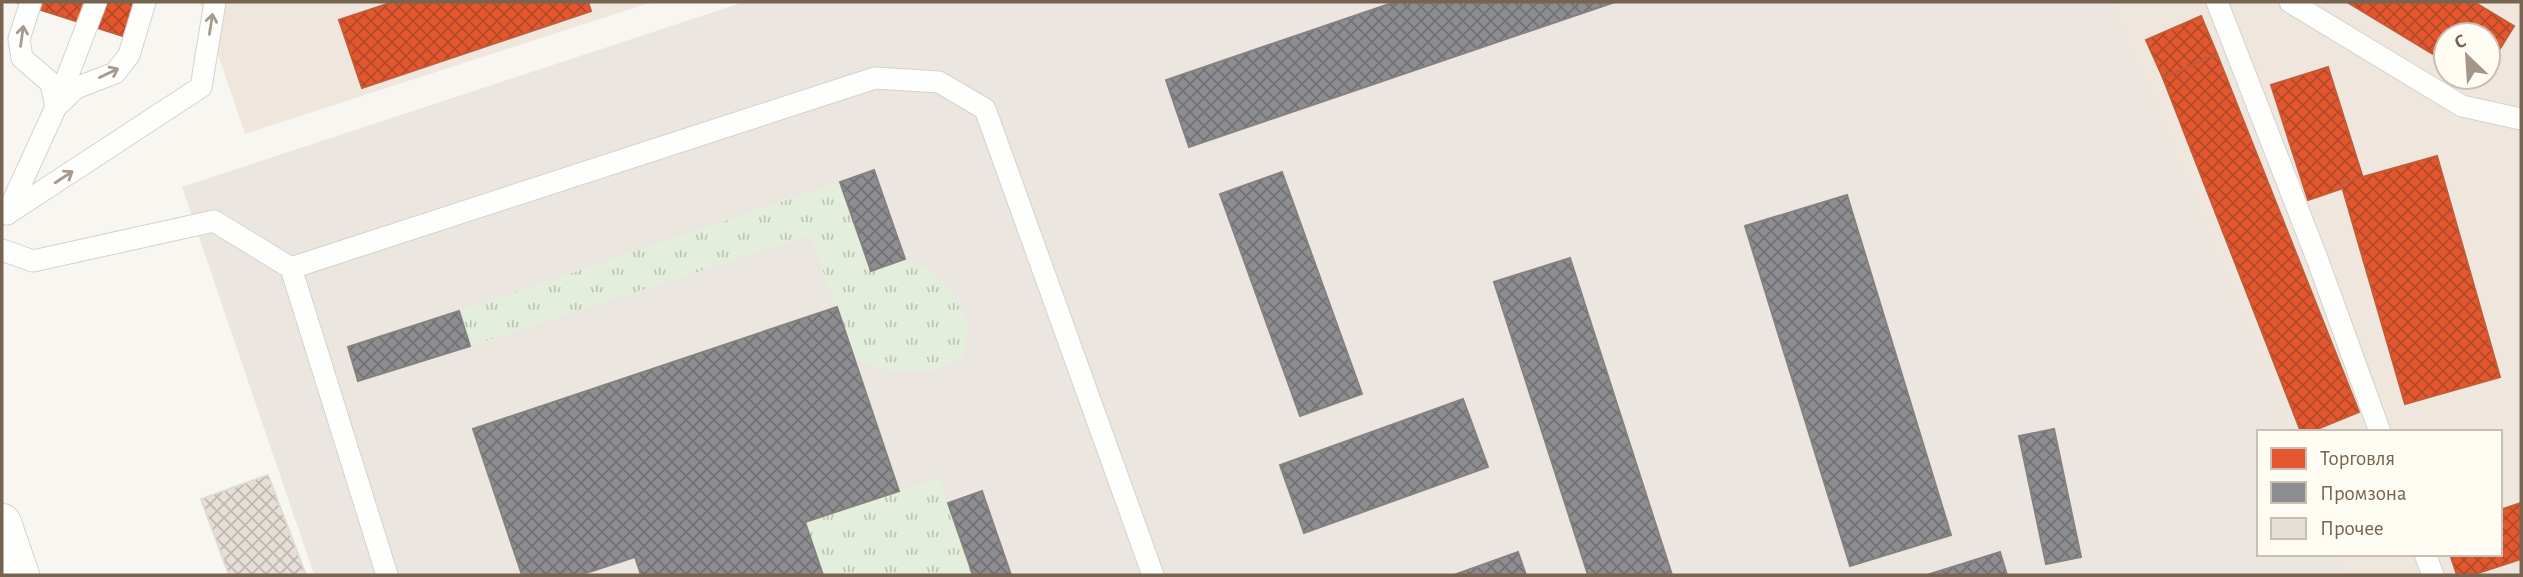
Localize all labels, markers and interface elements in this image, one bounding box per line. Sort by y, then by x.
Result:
one-way arrow [205,13,218,36]
north arrow [2432,21,2502,91]
one-way arrow [16,25,29,48]
text: С [2452,31,2469,53]
one-way arrow [98,65,118,79]
one-way arrow [54,169,73,184]
legend [2257,430,2502,556]
text: Торговля [2320,448,2395,469]
text: Промзона [2320,483,2407,504]
text: Прочее [2320,518,2384,539]

